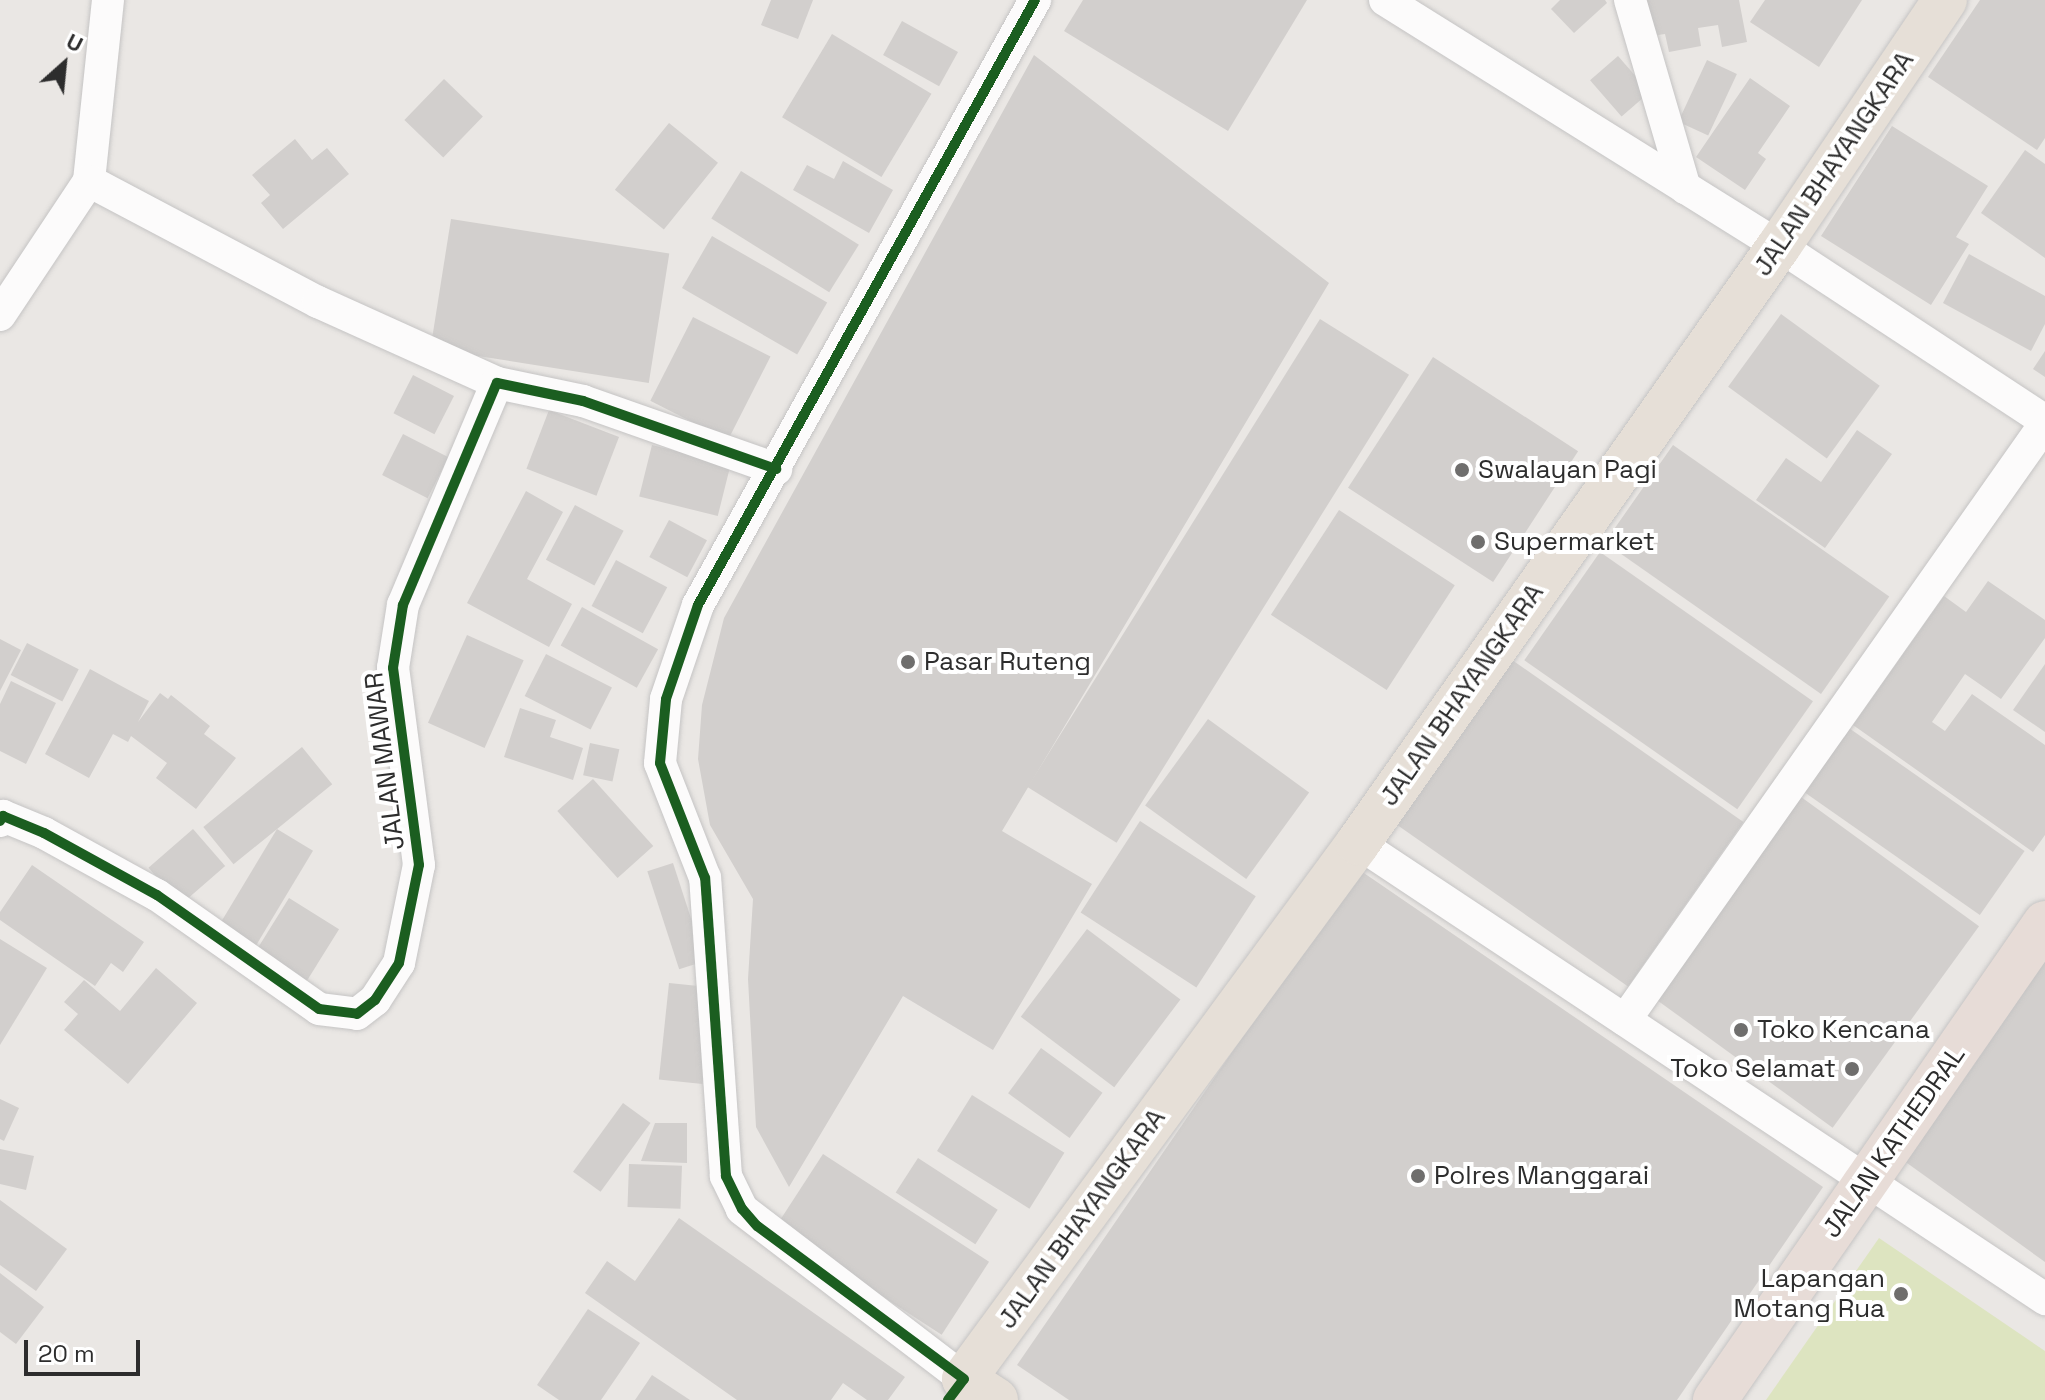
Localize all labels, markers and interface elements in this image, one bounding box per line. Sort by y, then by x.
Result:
north arrow [24,24,104,104]
text: U [62,27,88,58]
street label: JALAN BHAYANGKARA [1747,46,1921,282]
place label: Swalayan Pagi [1478,454,1657,486]
marker: Swalayan Pagi [1453,461,1471,479]
place label: Supermarket [1494,526,1655,558]
marker: Supermarket [1469,533,1487,551]
street label: JALAN BHAYANGKARA [1374,578,1550,812]
place label: Pasar Ruteng [924,646,1091,678]
marker: Pasar Ruteng [899,653,917,671]
street label: JALAN MAWAR [359,670,411,852]
place label: Toko Kencana [1757,1014,1930,1046]
marker: Toko Kencana [1732,1021,1750,1039]
street label: JALAN KATHEDRAL [1816,1040,1972,1244]
place label: Toko Selamat [1670,1053,1836,1085]
marker: Toko Selamat [1843,1060,1861,1078]
street label: JALAN BHAYANGKARA [992,1103,1172,1335]
place label: Polres Manggarai [1434,1160,1649,1192]
marker: Polres Manggarai [1409,1167,1427,1185]
place label: Lapangan Motang Rua [1734,1263,1885,1324]
marker: Lapangan Motang Rua [1892,1285,1910,1303]
scale bar [28,1324,144,1374]
text: 20 m [38,1338,95,1369]

